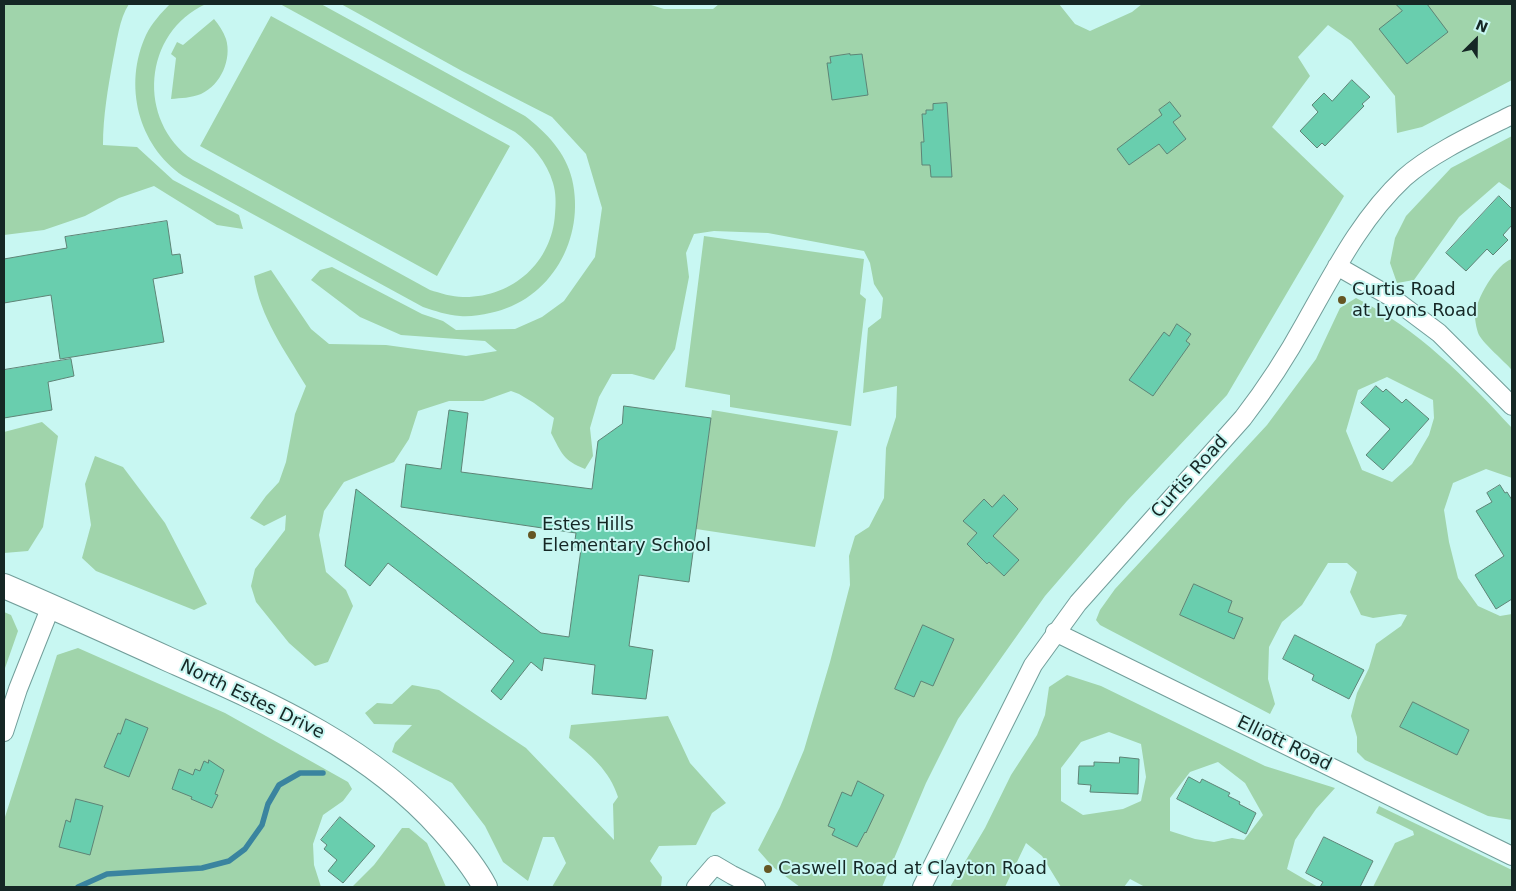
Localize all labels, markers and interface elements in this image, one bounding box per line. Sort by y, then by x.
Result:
north arrow [1451,15,1501,65]
text: N [1473,17,1490,36]
place label: Curtis Road at Lyons Road [1352,279,1478,322]
marker: Curtis Road at Lyons Road [1336,294,1348,306]
street label: Curtis Road [1147,431,1233,523]
place label: Estes Hills Elementary School [542,514,711,556]
marker: Estes Hills Elementary School [526,529,538,541]
street label: North Estes Drive [176,656,328,744]
street label: Elliott Road [1233,712,1335,776]
place label: Caswell Road at Clayton Road [778,858,1047,880]
marker: Caswell Road at Clayton Road [762,863,774,875]

